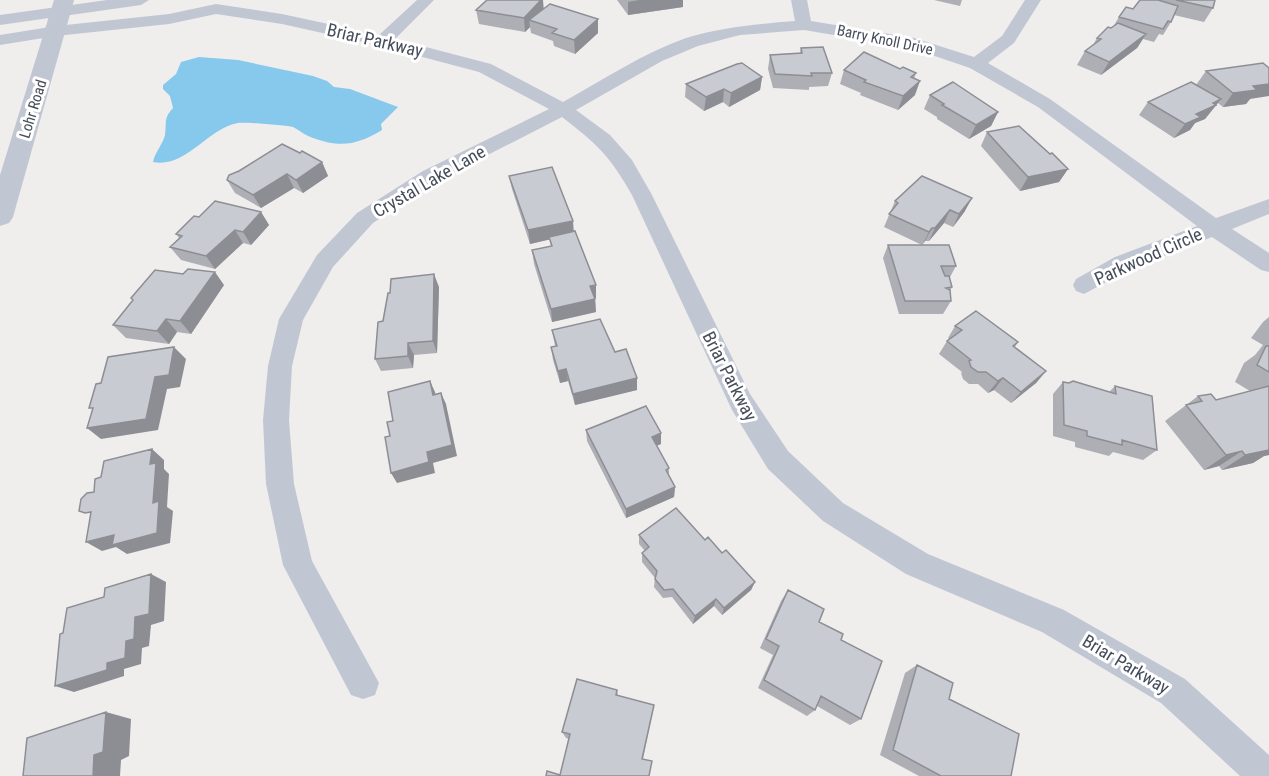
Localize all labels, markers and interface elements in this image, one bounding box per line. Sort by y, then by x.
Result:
street label: Briar Parkway [325,19,425,61]
street label: Barry Knoll Drive [835,21,935,59]
street label: Lohr Road [16,78,50,140]
street label: Crystal Lake Lane [369,140,489,222]
street label: Parkwood Circle [1091,223,1205,289]
street label: Briar Parkway [699,328,762,425]
street label: Briar Parkway [1079,630,1174,698]

